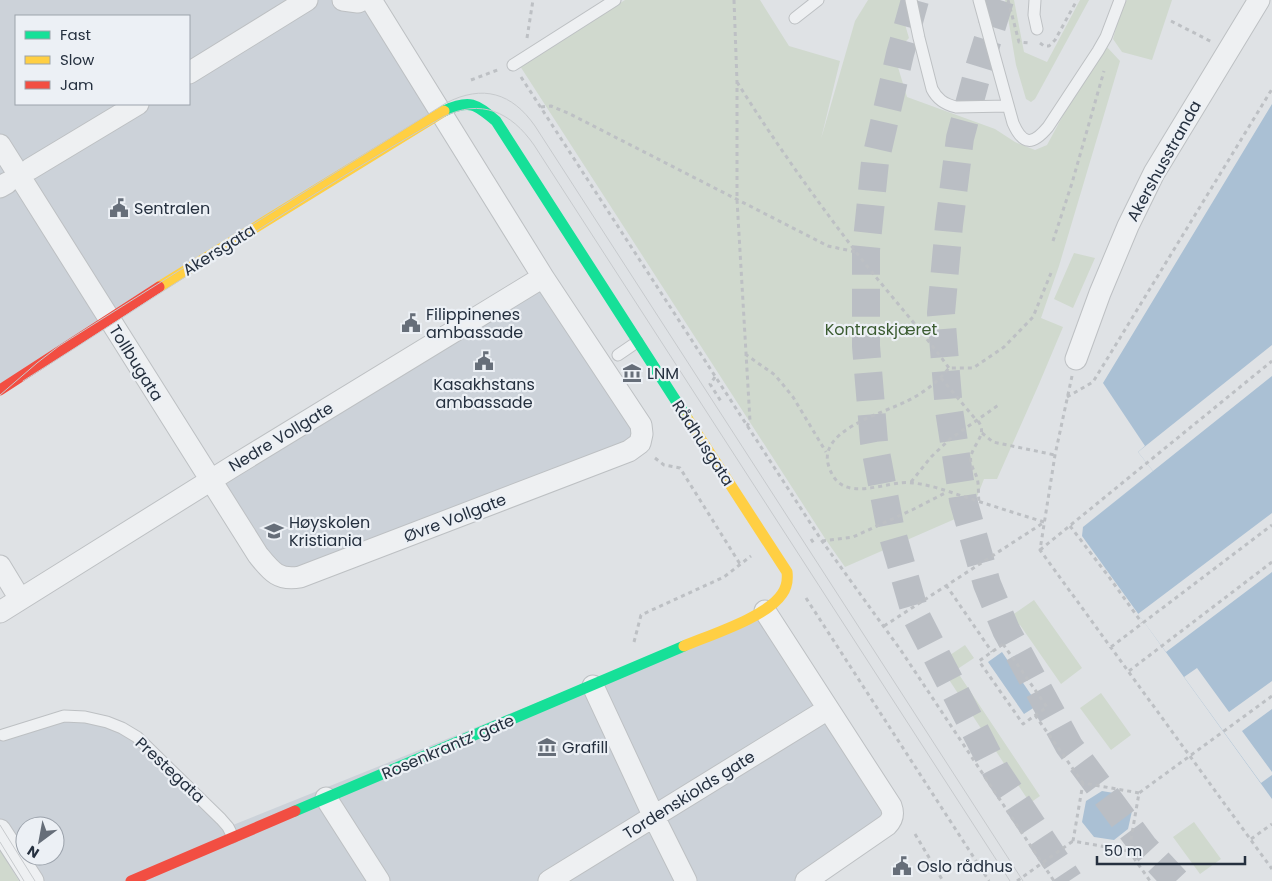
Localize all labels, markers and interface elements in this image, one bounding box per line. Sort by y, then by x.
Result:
legend [15,15,190,105]
text: Fast [60,24,91,45]
text: Slow [60,49,95,70]
text: Jam [60,74,94,95]
street label: Akershusstranda [1121,96,1207,226]
public building icon: Sentralen [108,197,130,219]
place label: Sentralen [134,197,210,220]
street label: Akersgata [178,219,260,281]
place label: Filippinenes ambassade [426,303,523,344]
public building icon: Filippinenes ambassade [400,312,422,334]
park label: Kontraskjæret [825,318,937,341]
street label: Tollbugata [103,320,169,406]
public building icon: Kasakhstans ambassade [473,350,495,372]
museum icon: LNM [621,362,643,384]
place label: LNM [647,362,679,385]
place label: Kasakhstans ambassade [433,373,535,414]
street label: Rådhusgata [667,395,739,491]
street label: Nedre Vollgate [224,397,338,477]
street label: Øvre Vollgate [400,488,510,548]
place label: Høyskolen Kristiania [289,511,370,552]
school or university icon: Høyskolen Kristiania [263,520,285,542]
street label: Rosenkrantz’ gate [378,709,518,785]
street label: Prestegata [130,732,210,808]
museum icon: Grafill [536,736,558,758]
place label: Grafill [562,736,608,759]
street label: Tordenskiolds gate [619,745,759,845]
north arrow [15,816,65,866]
scale bar [1097,834,1244,866]
text: 50 m [1104,840,1142,861]
text: N [23,841,43,863]
public building icon: Oslo rådhus [891,855,913,877]
place label: Oslo rådhus [917,855,1013,878]

